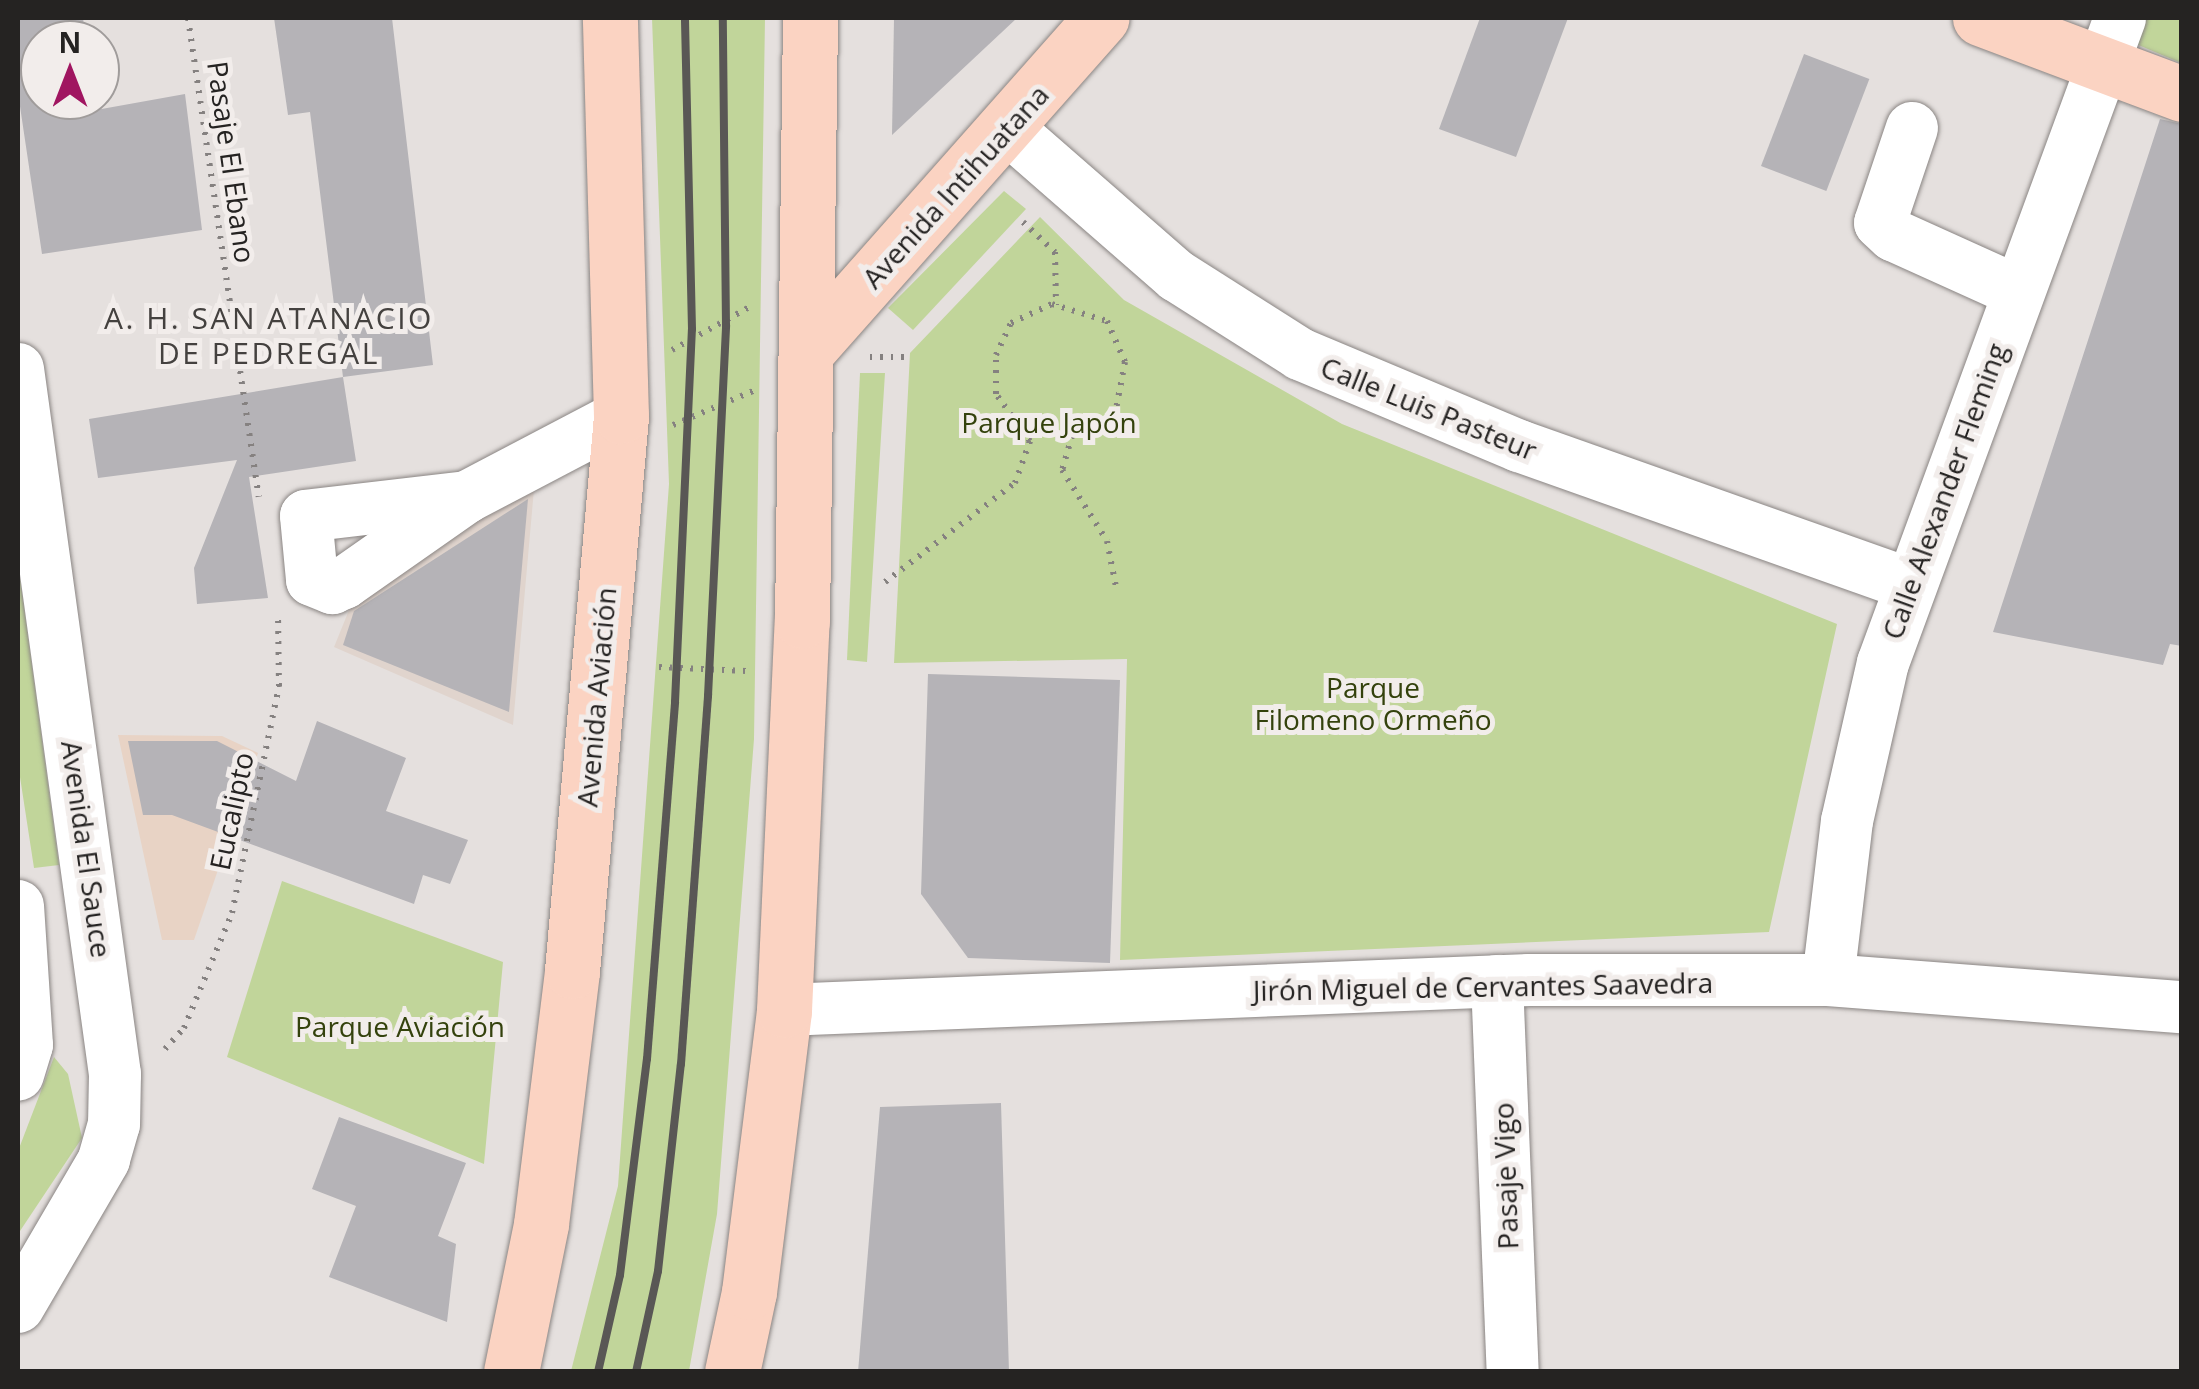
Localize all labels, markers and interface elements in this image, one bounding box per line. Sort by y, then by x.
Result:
north arrow [20,20,120,120]
text: N [59,23,81,61]
street label: Pasaje El Ebano [201,59,263,265]
street label: Avenida Intihuatana [855,77,1055,295]
district label: A. H. SAN ATANACIO DE PEDREGAL [104,300,434,370]
street label: Calle Alexander Fleming [1875,338,2013,644]
street label: Calle Luis Pasteur [1316,349,1542,467]
park label: Parque Japón [961,405,1137,439]
street label: Avenida Aviación [570,586,622,808]
park label: Parque Filomeno Ormeño [1254,670,1492,736]
street label: Avenida El Sauce [55,738,119,960]
street label: Eucalipto [202,749,260,873]
street label: Jirón Miguel de Cervantes Saavedra [1253,965,1713,1007]
park label: Parque Aviación [295,1009,505,1043]
street label: Pasaje Vigo [1486,1102,1524,1250]

